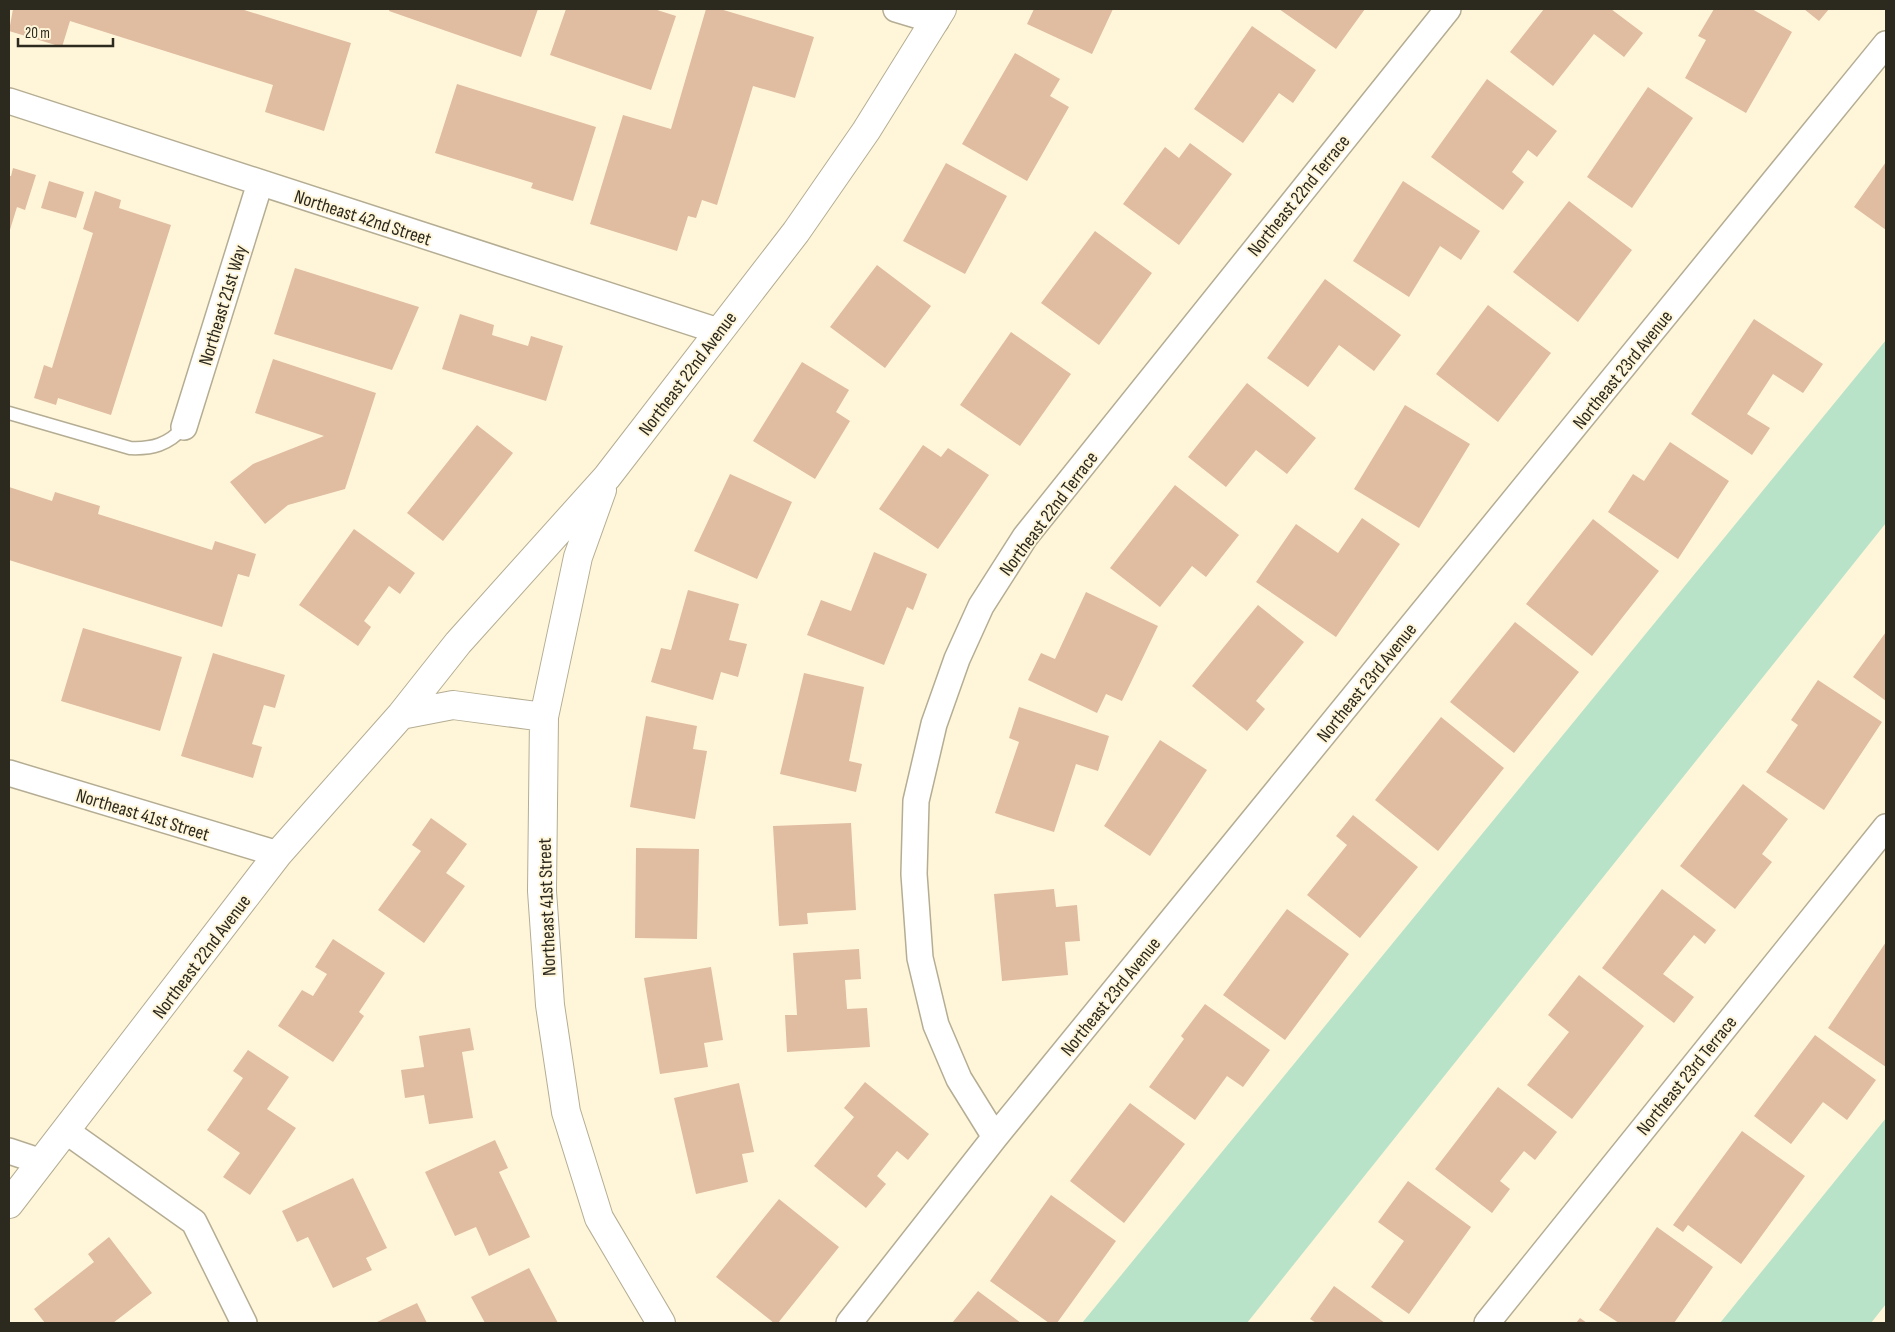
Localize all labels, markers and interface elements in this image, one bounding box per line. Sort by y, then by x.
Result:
scale bar [18,15,112,47]
text: 20 m [25,24,50,43]
street label: Northeast 22nd Terrace [1243,131,1355,261]
street label: Northeast 42nd Street [291,185,434,251]
street label: Northeast 21st Way [194,242,253,368]
street label: Northeast 23rd Avenue [1568,306,1678,434]
street label: Northeast 22nd Avenue [634,307,742,440]
street label: Northeast 22nd Terrace [995,447,1103,581]
street label: Northeast 23rd Avenue [1312,619,1422,747]
street label: Northeast 41st Street [73,784,212,847]
street label: Northeast 41st Street [534,837,561,976]
street label: Northeast 22nd Avenue [148,890,256,1023]
street label: Northeast 23rd Avenue [1056,933,1166,1061]
street label: Northeast 23rd Terrace [1632,1012,1742,1140]

